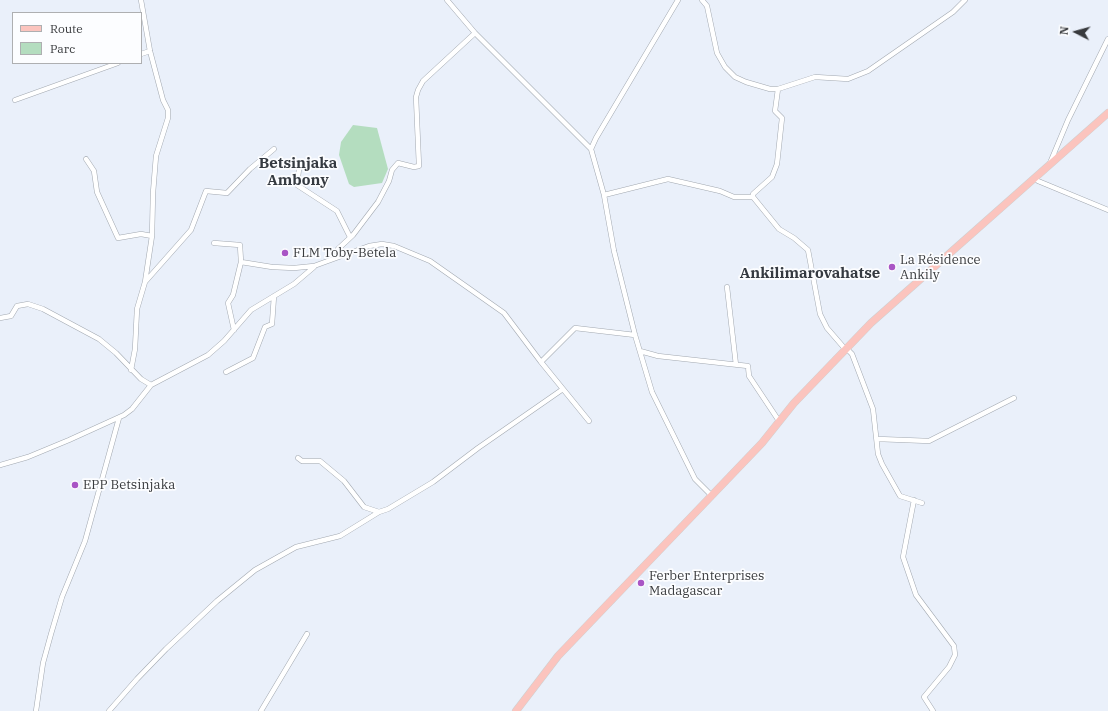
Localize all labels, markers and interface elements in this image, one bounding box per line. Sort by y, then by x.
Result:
legend [12,12,142,64]
north arrow [1056,12,1096,52]
text: Route [50,21,83,36]
text: N [1057,26,1071,36]
text: Parc [50,41,75,56]
district label: Betsinjaka Ambony [259,155,337,190]
place label: FLM Toby-Betela [293,245,396,261]
marker: FLM Toby-Betela [280,248,290,258]
place label: La Résidence Ankily [900,252,981,283]
marker: La Résidence Ankily [887,262,897,272]
district label: Ankilimarovahatse [740,265,880,283]
place label: EPP Betsinjaka [83,477,175,493]
marker: EPP Betsinjaka [70,480,80,490]
place label: Ferber Enterprises Madagascar [649,568,764,599]
marker: Ferber Enterprises Madagascar [636,578,646,588]

